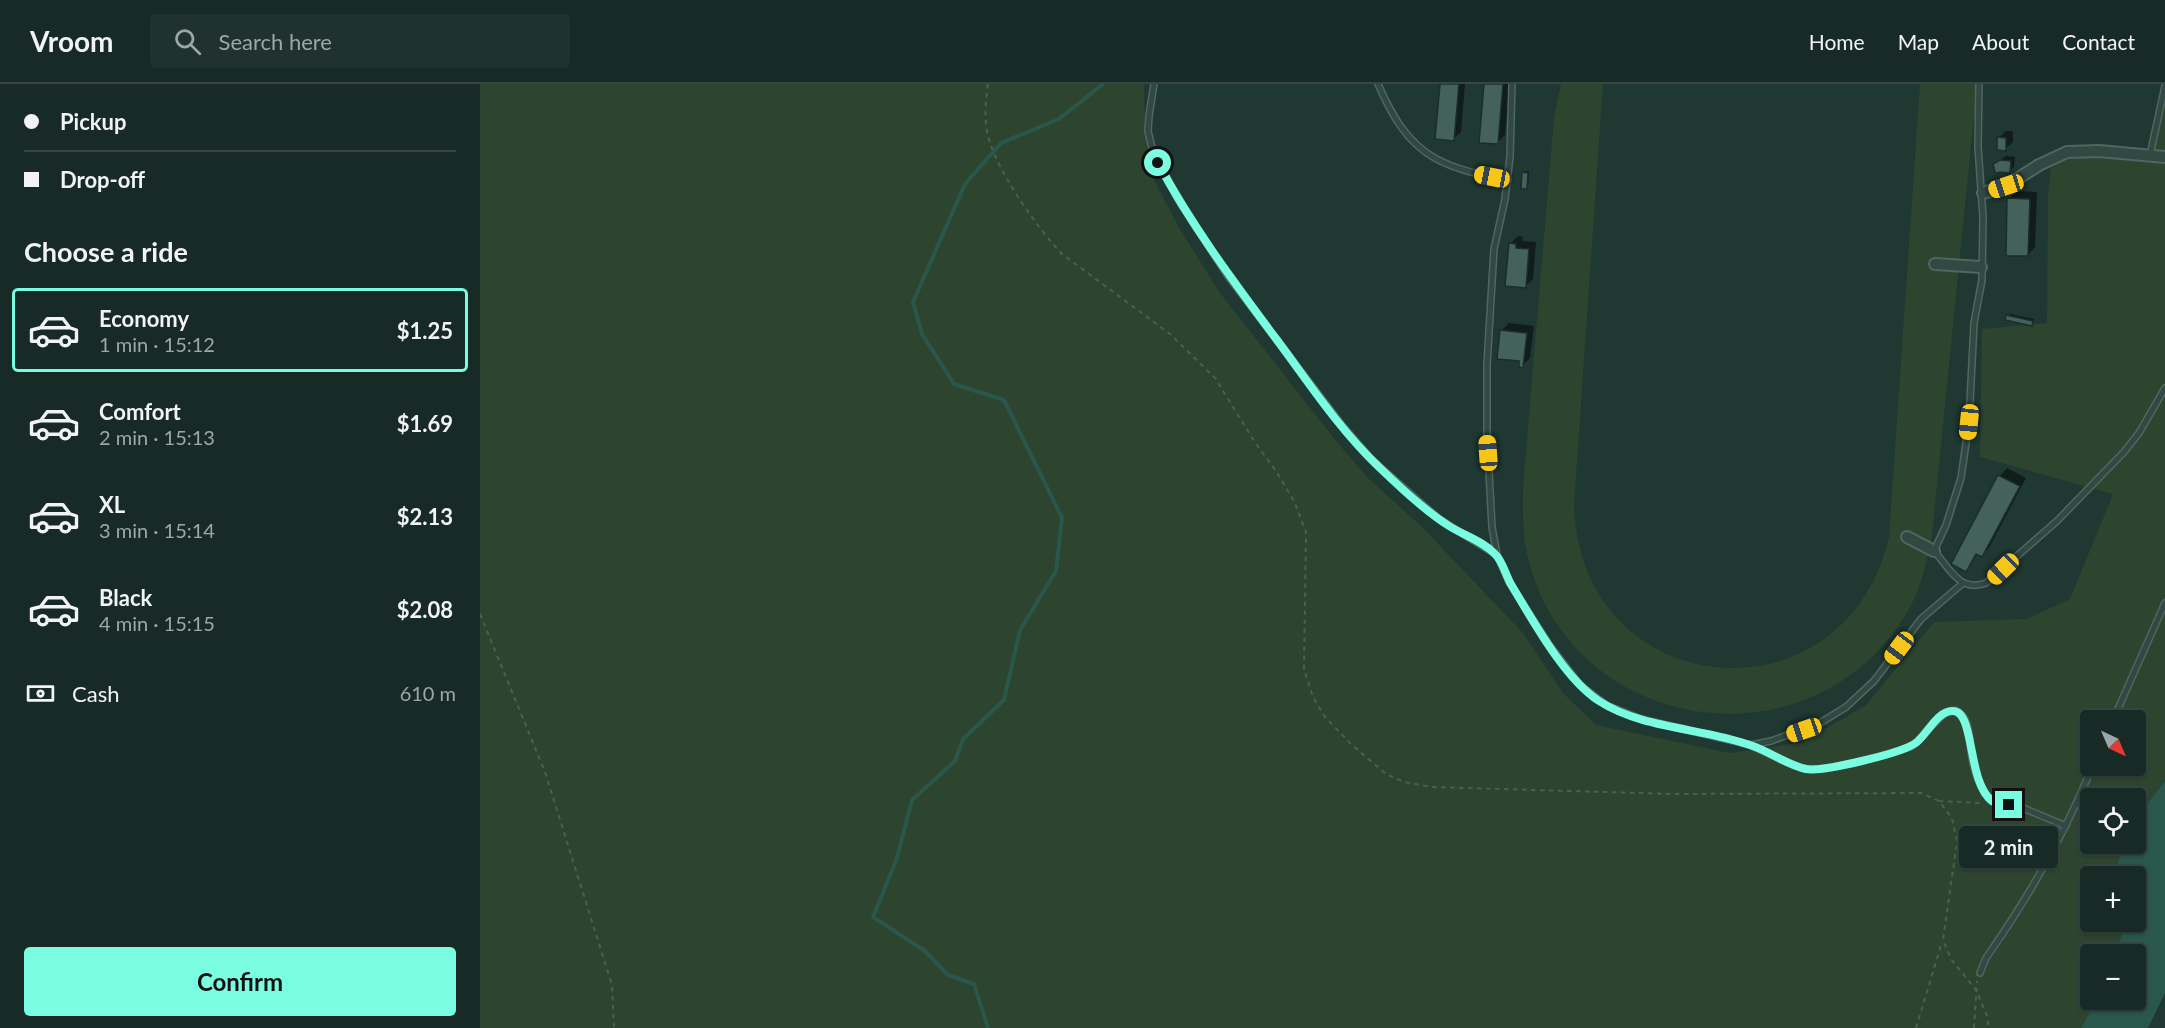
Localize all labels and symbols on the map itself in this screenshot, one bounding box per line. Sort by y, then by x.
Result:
route start [1144,149,1171,176]
car [1473,165,1511,189]
car [1986,172,2026,200]
car [1958,403,1980,441]
car [1478,434,1498,472]
car [1984,550,2022,588]
car [1881,628,1917,668]
north arrow [2080,710,2146,776]
car [1784,716,1824,744]
route end [1995,791,2022,818]
callout: 2 min [1960,826,2059,868]

